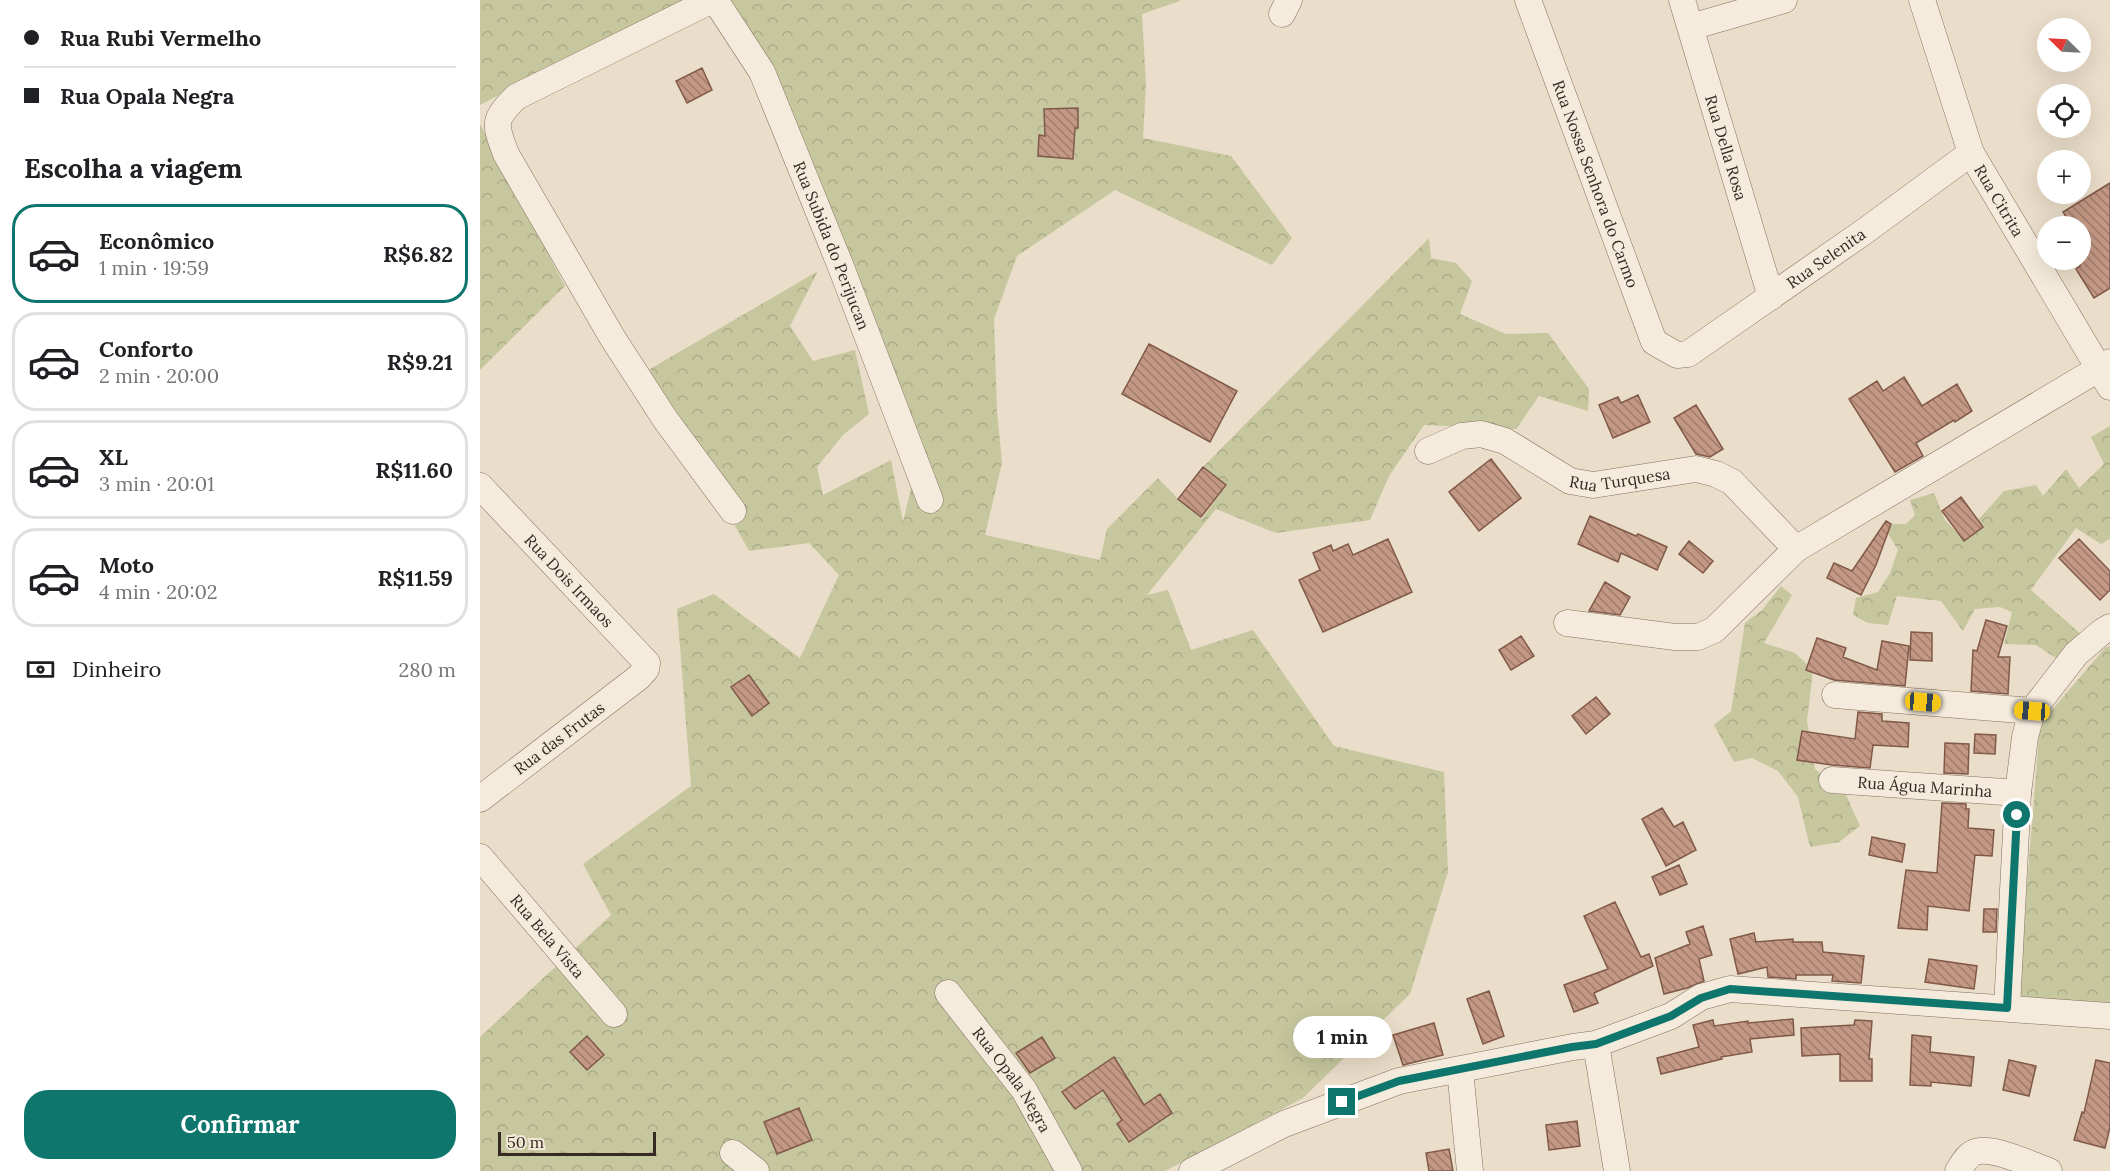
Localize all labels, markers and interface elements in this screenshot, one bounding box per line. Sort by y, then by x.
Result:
north arrow [2037,18,2091,72]
map controls [2037,18,2091,270]
text: Rua Rubi Vermelho [60,24,261,52]
street label: Rua Nossa Senhora do Carmo [1548,77,1643,291]
text: Rua Opala Negra [60,82,234,110]
button: locate [2037,84,2091,138]
street label: Rua Della Rosa [1701,92,1751,203]
button: + [2037,150,2091,204]
text: Escolha a viagem [24,151,242,185]
street label: Rua Subida do Perijucan [789,158,874,333]
street label: Rua Citrita [1970,161,2028,240]
button: − [2037,216,2091,270]
street label: Rua Selenita [1783,224,1869,293]
icon: car [27,227,81,281]
text: Econômico [99,227,214,255]
text: R$6.82 [383,240,453,268]
text: 1 min · 19:59 [99,255,209,280]
icon: car [27,335,81,389]
text: Conforto [99,335,193,363]
text: R$9.21 [387,348,453,376]
text: 2 min · 20:00 [99,363,219,388]
icon: car [27,443,81,497]
text: XL [99,443,128,471]
text: R$11.60 [375,456,453,484]
street label: Rua Turquesa [1568,463,1672,496]
text: 3 min · 20:01 [99,471,214,496]
street label: Rua Dois Irmaos [520,530,618,631]
icon: car [27,551,81,605]
text: Moto [99,551,154,579]
text: R$11.59 [377,564,453,592]
text: 4 min · 20:02 [99,579,217,604]
icon: cash [24,653,57,686]
text: Dinheiro [72,655,161,683]
text: 280 m [398,657,456,682]
car [1904,692,1942,712]
street label: Rua das Frutas [510,697,608,779]
car [2013,701,2051,721]
street label: Rua Água Marinha [1857,772,1993,801]
route start [2003,801,2030,828]
street label: Rua Bela Vista [506,890,589,982]
callout: 1 min [1292,1015,1392,1057]
street label: Rua Opala Negra [968,1023,1056,1136]
text: 1 min [1317,1024,1368,1049]
route end [1328,1088,1355,1115]
button: Confirmar [24,1090,456,1159]
scale bar [498,1129,656,1156]
text: 50 m [507,1132,544,1152]

